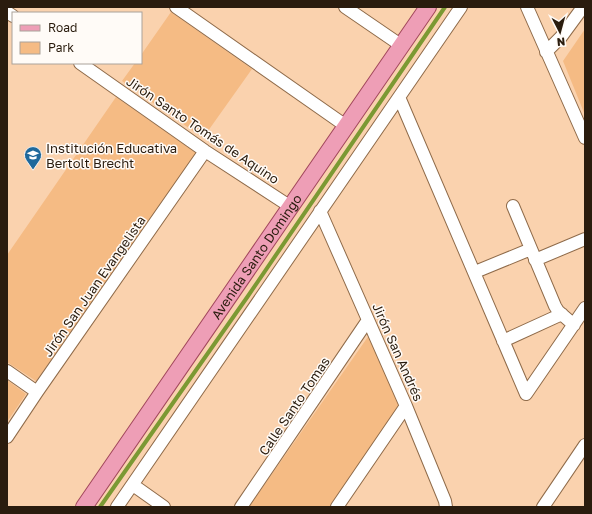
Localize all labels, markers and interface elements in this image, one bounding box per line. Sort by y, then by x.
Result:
legend [12,12,142,64]
north arrow [540,12,580,52]
text: Road [48,20,77,35]
text: N [556,36,566,49]
text: Park [48,40,74,55]
street label: Jirón Santo Tomás de Aquino [124,73,283,187]
place label: Institución Educativa Bertolt Brecht [46,140,177,171]
school or university icon: Institución Educativa Bertolt Brecht [23,145,43,170]
street label: Avenida Santo Domingo [208,191,305,322]
street label: Jirón San Juan Evangelista [39,213,149,359]
street label: Jirón San Andrés [369,300,427,404]
street label: Calle Santo Tomas [255,354,333,458]

